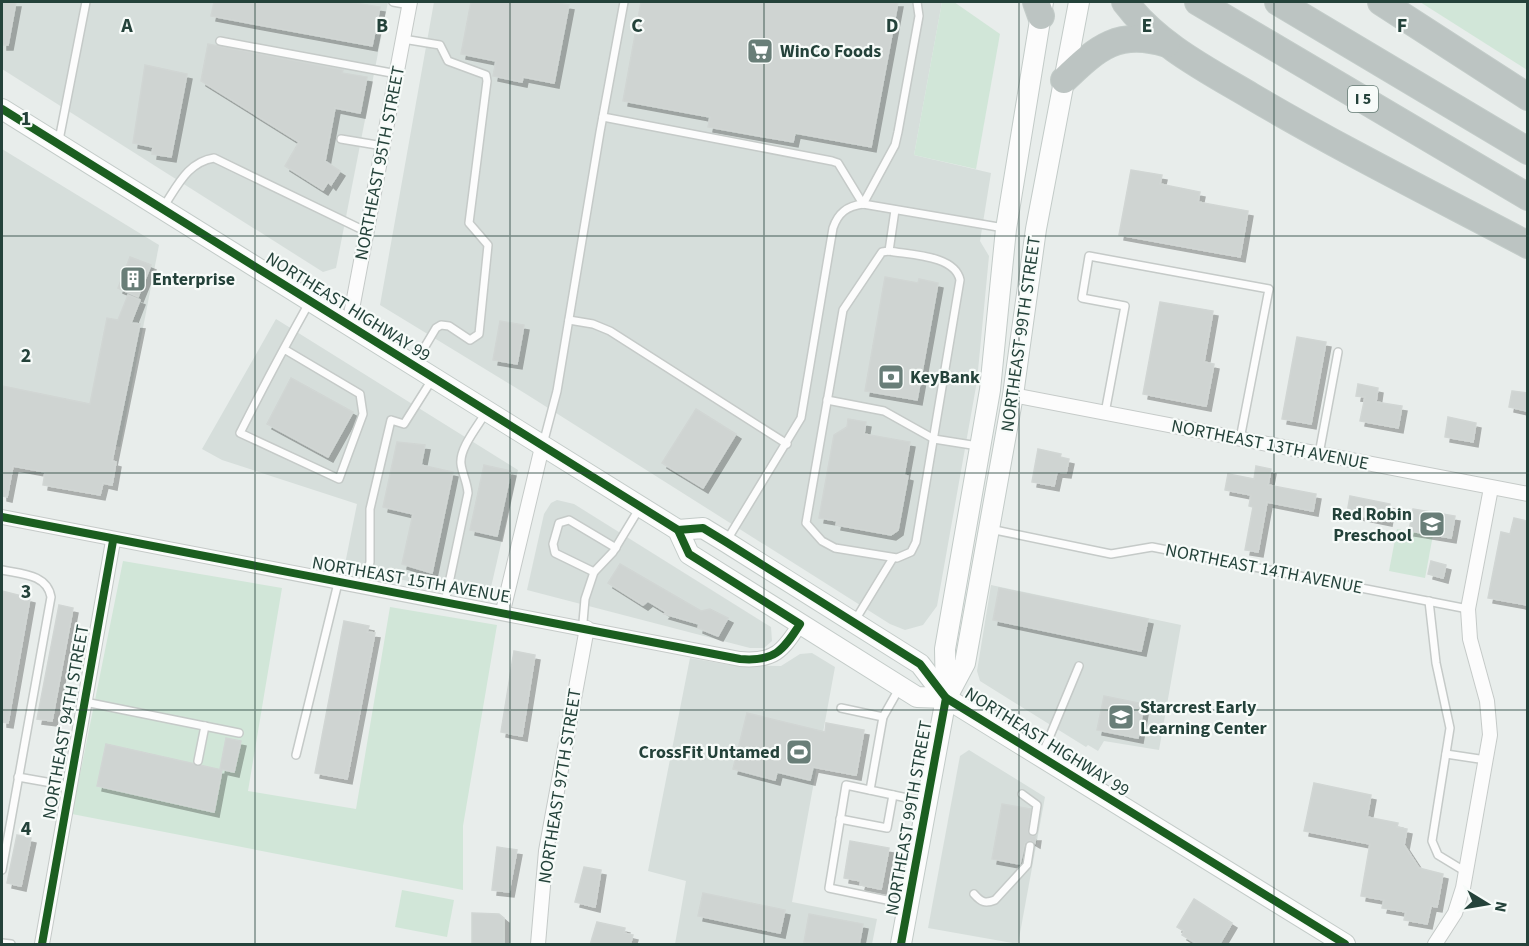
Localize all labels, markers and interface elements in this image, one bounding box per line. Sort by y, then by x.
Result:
text: A [120,12,133,40]
text: B [376,12,388,40]
text: C [631,12,643,40]
text: D [886,12,898,40]
text: E [1142,12,1152,40]
text: F [1397,12,1407,40]
supermarket icon: WinCo Foods [745,36,775,66]
place label: WinCo Foods [780,39,881,64]
street label: NORTHEAST 95TH STREET [349,63,411,262]
road number: I 5 [1348,86,1378,112]
text: 1 [21,105,31,133]
street label: NORTHEAST 99TH STREET [995,234,1047,433]
street label: NORTHEAST HIGHWAY 99 [261,246,435,368]
building icon: Enterprise [118,264,148,294]
place label: Enterprise [152,267,235,292]
text: 2 [21,342,31,370]
bank icon: KeyBank [876,362,906,392]
place label: KeyBank [910,365,980,390]
street label: NORTHEAST 13TH AVENUE [1169,414,1371,476]
place label: Red Robin Preschool [1331,502,1412,548]
school or university icon: Red Robin Preschool [1417,509,1447,539]
street label: NORTHEAST 14TH AVENUE [1163,538,1365,600]
street label: NORTHEAST 15TH AVENUE [310,550,512,610]
text: 3 [21,578,31,606]
street label: NORTHEAST 94TH STREET [37,622,96,821]
street label: NORTHEAST HIGHWAY 99 [960,681,1134,803]
street label: NORTHEAST 97TH STREET [532,686,588,885]
place label: Starcrest Early Learning Center [1140,695,1268,741]
school or university icon: Starcrest Early Learning Center [1106,702,1136,732]
street label: NORTHEAST 99TH STREET [880,718,939,917]
sports icon: CrossFit Untamed [784,737,814,767]
place label: CrossFit Untamed [638,740,780,765]
text: 4 [21,815,32,843]
north arrow [1457,874,1517,934]
text: N [1489,899,1513,914]

